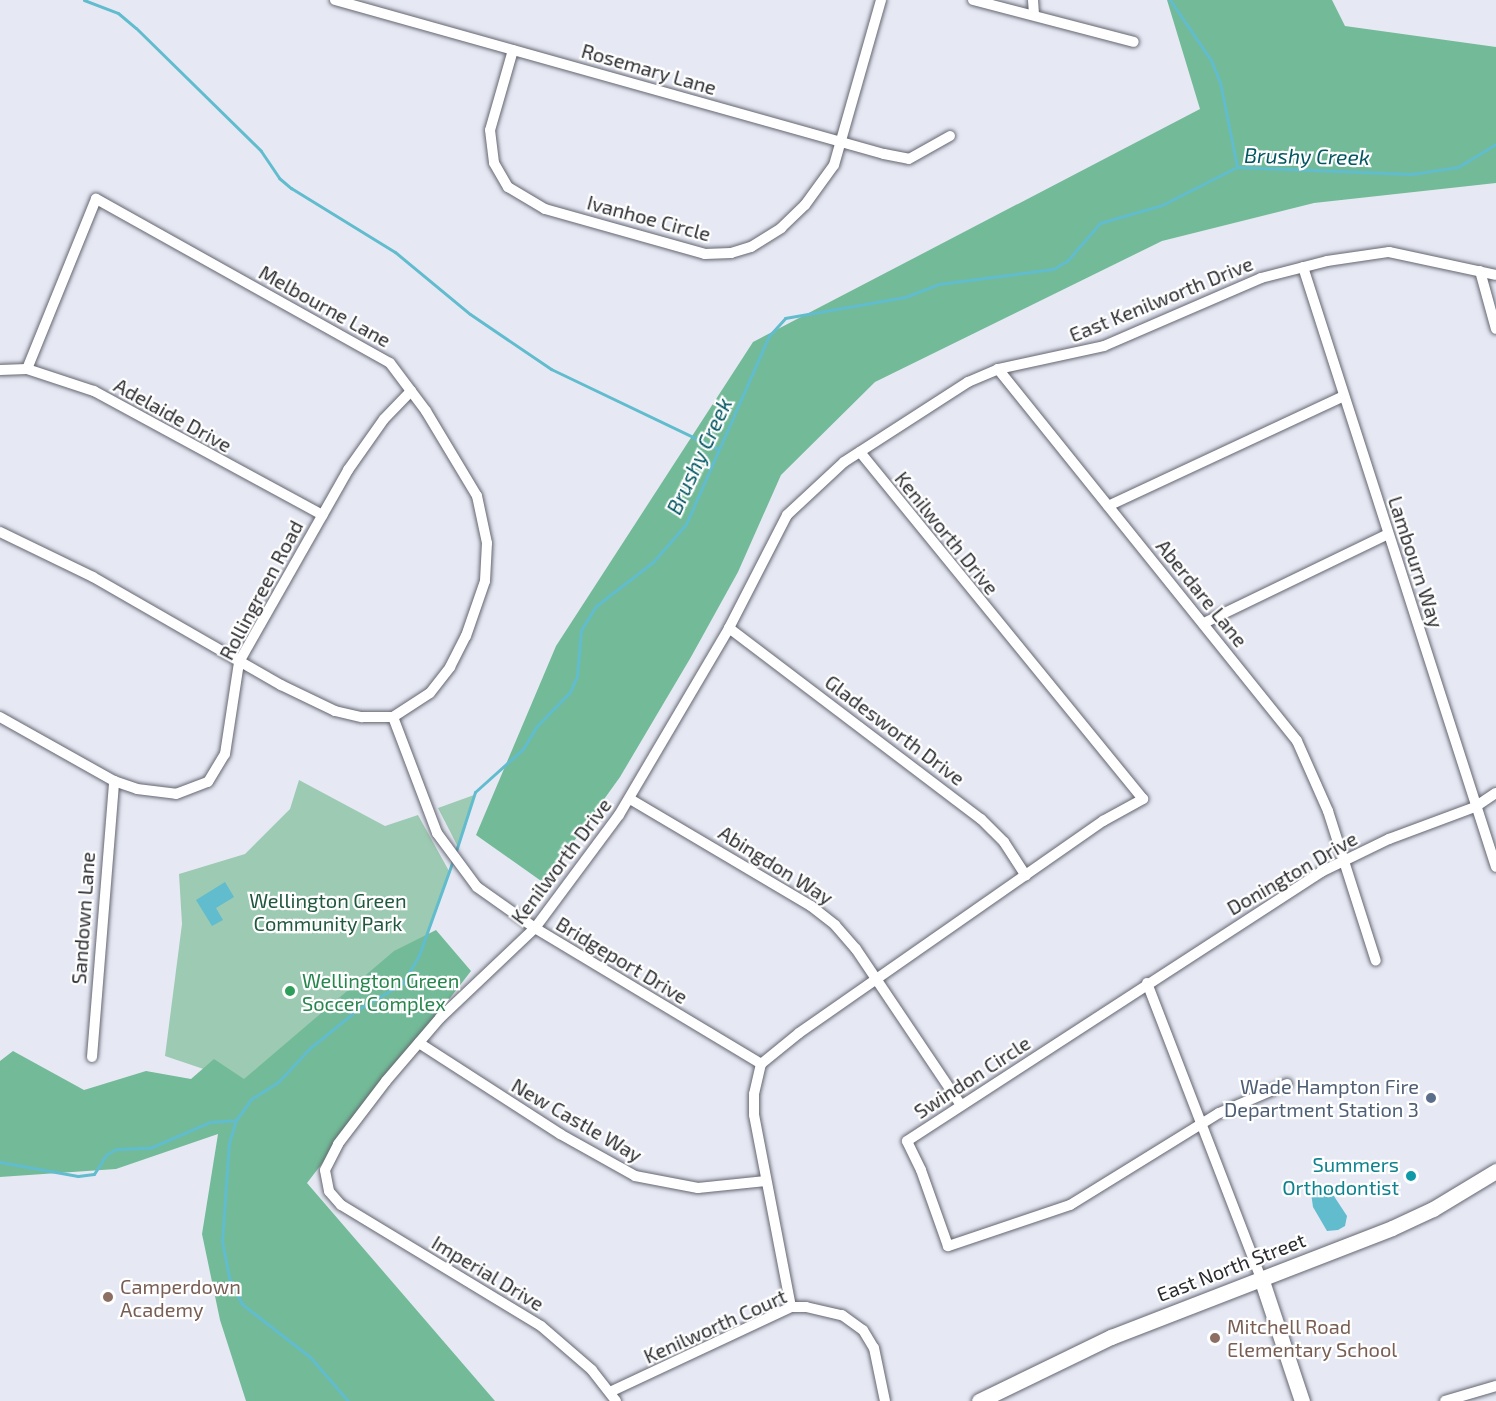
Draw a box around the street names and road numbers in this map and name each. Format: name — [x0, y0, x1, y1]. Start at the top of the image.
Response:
street label: Rosemary Lane — [579, 38, 719, 100]
street label: Ivanhoe Circle — [585, 190, 713, 246]
street label: East Kenilworth Drive — [1066, 251, 1256, 347]
street label: Melbourne Lane — [255, 260, 395, 352]
street label: Adelaide Drive — [110, 373, 236, 457]
street label: Kenilworth Drive — [890, 467, 1004, 599]
street label: Lambourn Way — [1383, 493, 1449, 631]
street label: Rollingreen Road — [214, 516, 308, 664]
street label: Aberdare Lane — [1151, 534, 1253, 652]
street label: Gladesworth Drive — [820, 670, 970, 790]
street label: Kenilworth Drive — [506, 793, 616, 929]
street label: Abingdon Way — [714, 820, 838, 910]
street label: Donington Drive — [1223, 826, 1361, 920]
street label: Sandown Lane — [66, 851, 100, 985]
street label: Bridgeport Drive — [552, 911, 692, 1009]
street label: Swindon Circle — [909, 1031, 1035, 1123]
street label: New Castle Way — [507, 1073, 647, 1167]
street label: East North Street — [1153, 1228, 1309, 1306]
street label: Imperial Drive — [427, 1230, 549, 1316]
street label: Kenilworth Court — [640, 1284, 790, 1368]

